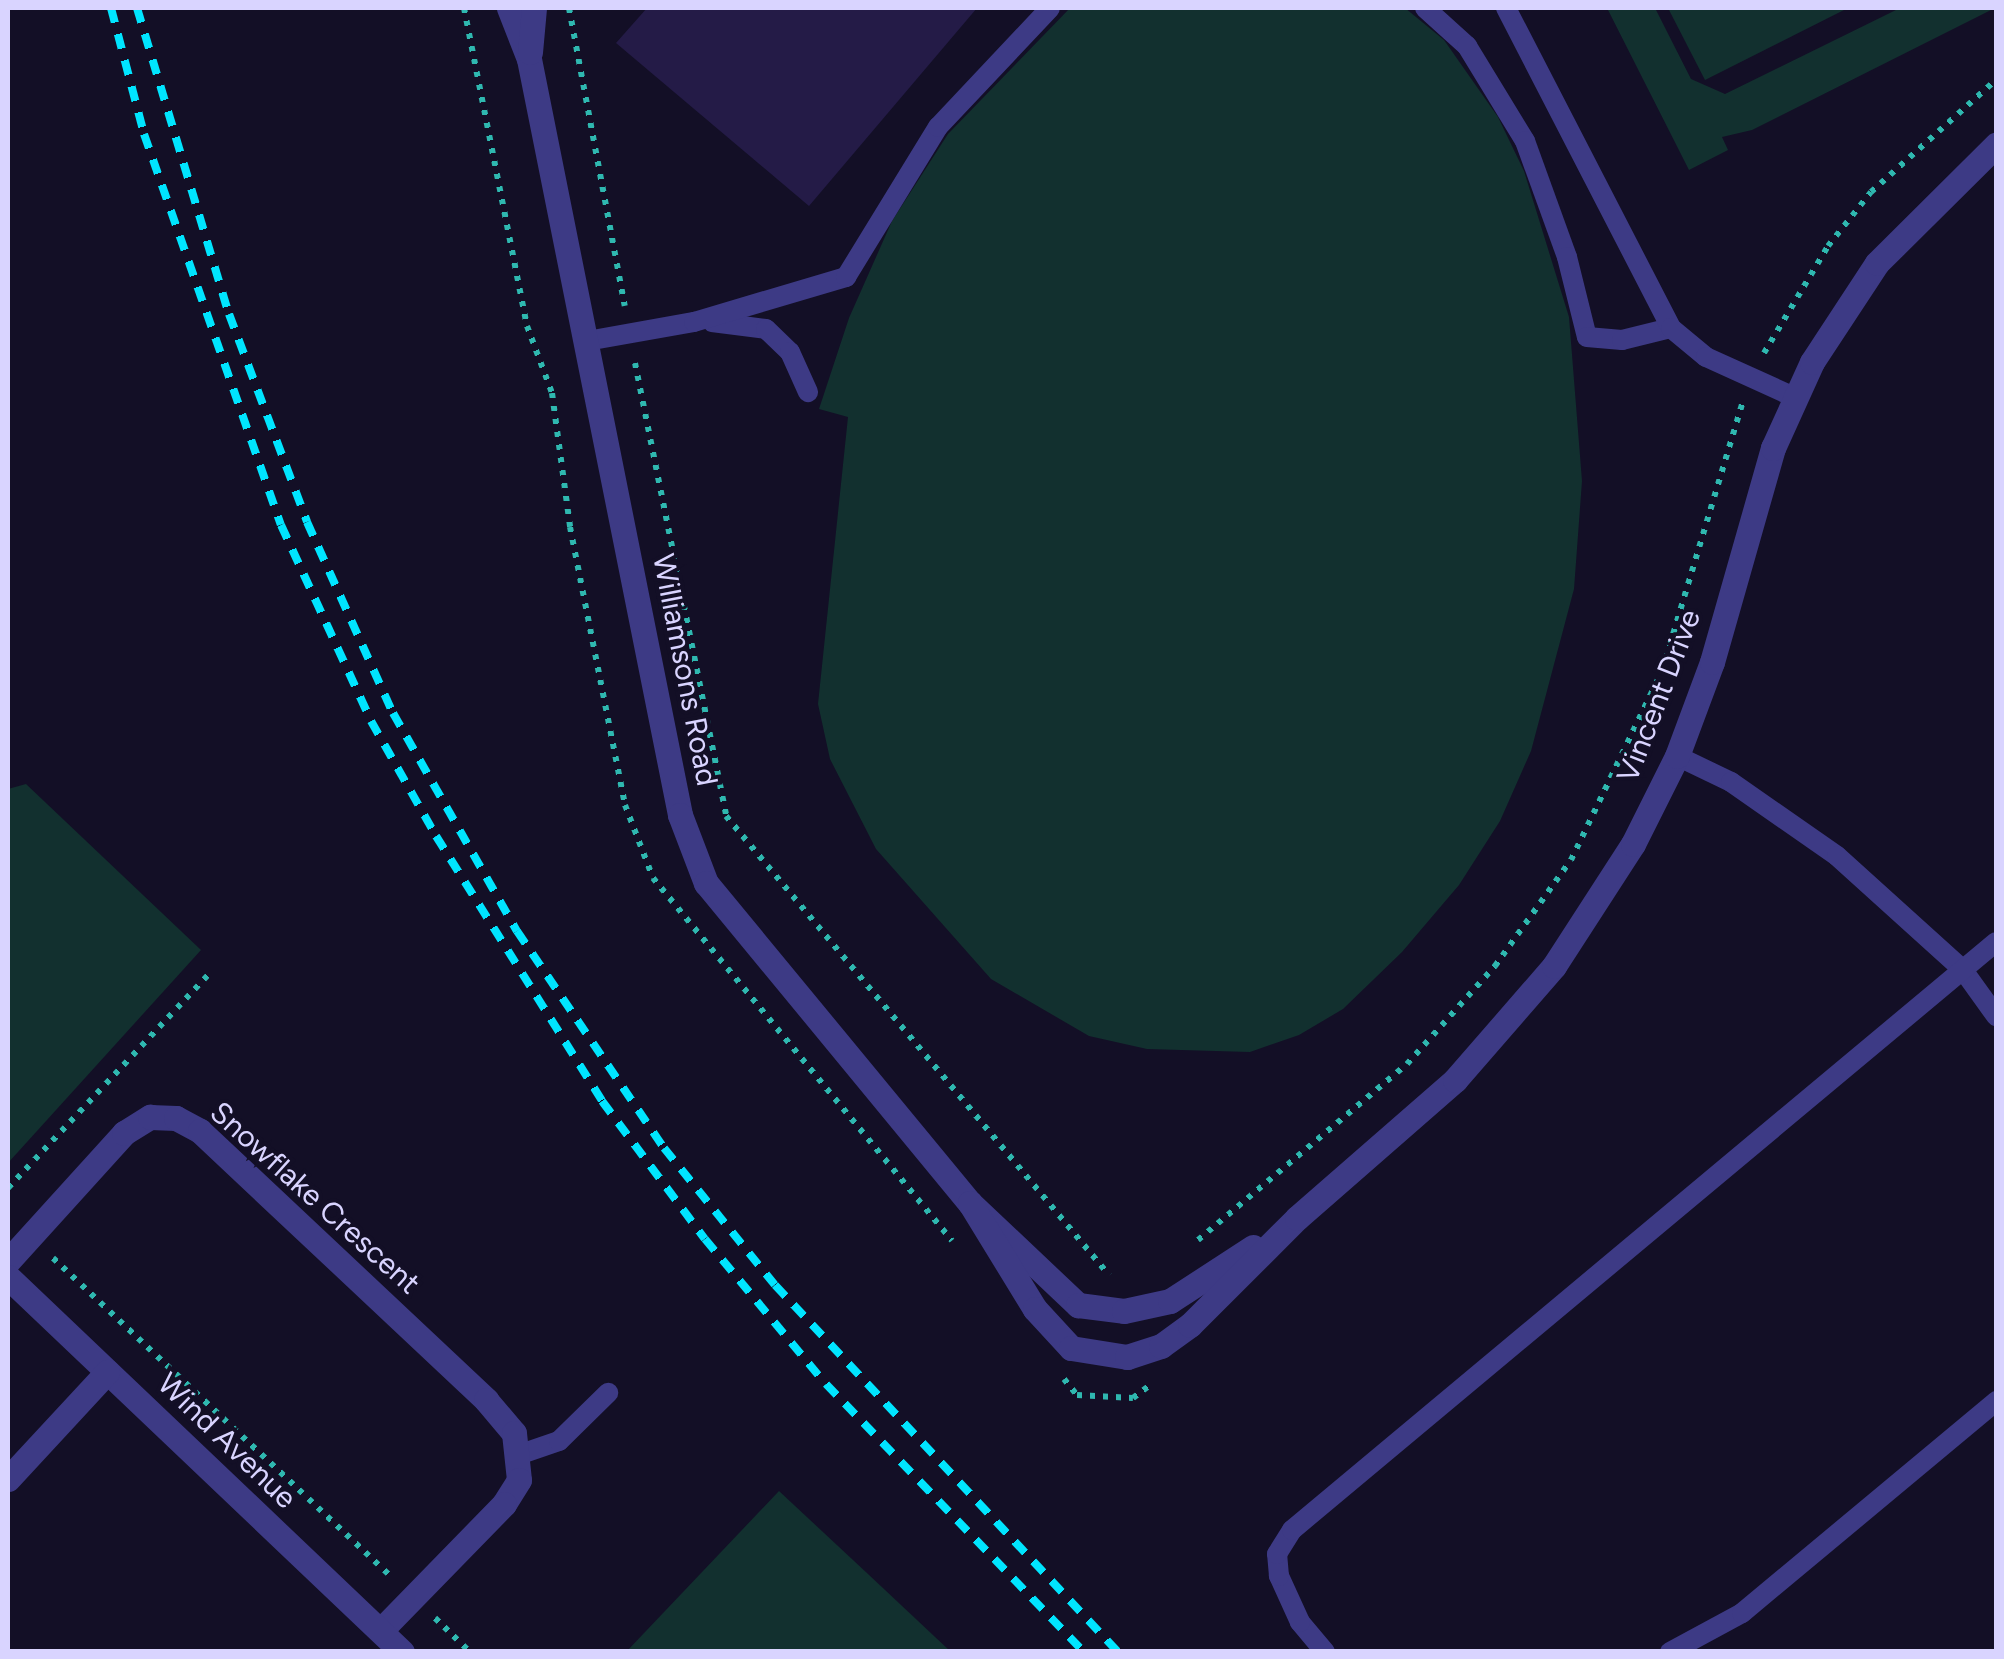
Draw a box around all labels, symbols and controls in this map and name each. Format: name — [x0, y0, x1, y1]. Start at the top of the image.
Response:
street label: Williamsons Road — [645, 551, 725, 789]
street label: Vincent Drive — [1610, 605, 1708, 787]
street label: Snowflake Crescent — [203, 1094, 427, 1302]
street label: Wind Avenue — [150, 1366, 304, 1516]

